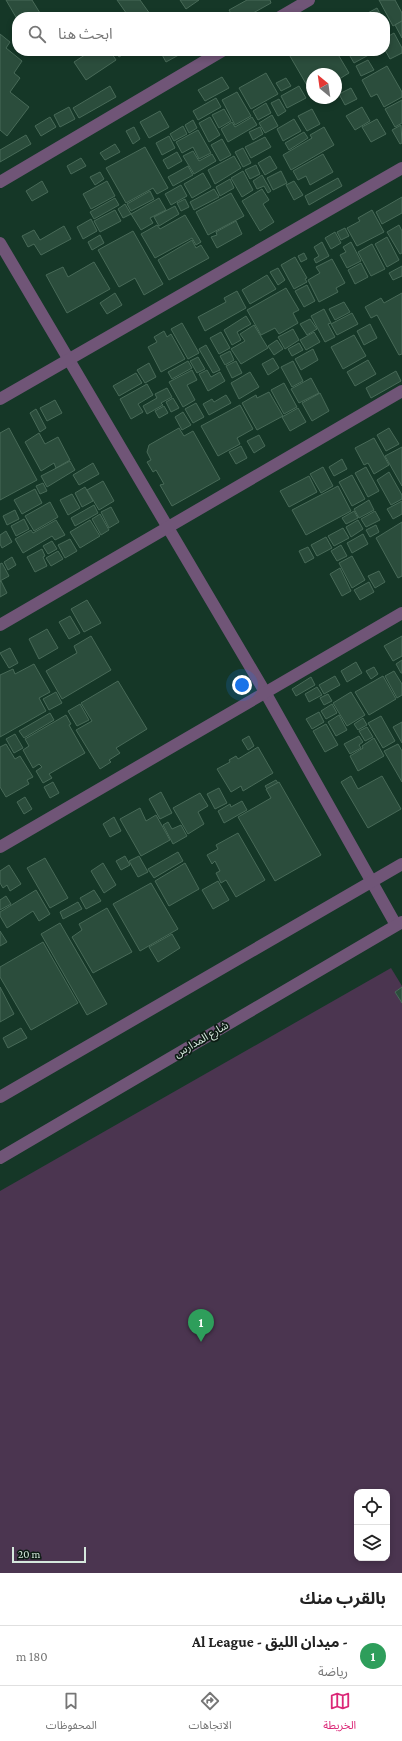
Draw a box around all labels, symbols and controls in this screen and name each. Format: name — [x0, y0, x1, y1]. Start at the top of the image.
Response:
search box — [12, 12, 390, 56]
icon: search — [26, 23, 48, 45]
text: ابحث هنا — [58, 26, 113, 42]
north arrow — [306, 68, 342, 104]
your location — [232, 675, 252, 695]
street label: شارع المدارس — [172, 1018, 232, 1061]
pin: 1 — [188, 1309, 214, 1342]
map controls — [354, 1489, 390, 1561]
button: locate — [354, 1489, 390, 1525]
button: layers — [354, 1525, 390, 1561]
scale bar — [12, 1545, 86, 1564]
text: 20 m — [18, 1548, 40, 1560]
text: بالقرب منك — [300, 1589, 386, 1608]
text: - ميدان الليق - Al League — [192, 1634, 348, 1650]
text: 180 m — [16, 1649, 48, 1664]
text: 1 — [371, 1649, 375, 1664]
text: رياضة — [318, 1664, 348, 1679]
tab: المحفوظات — [46, 1690, 97, 1737]
tab: الاتجاهات — [189, 1690, 232, 1737]
tab: الخريطة — [323, 1690, 356, 1737]

